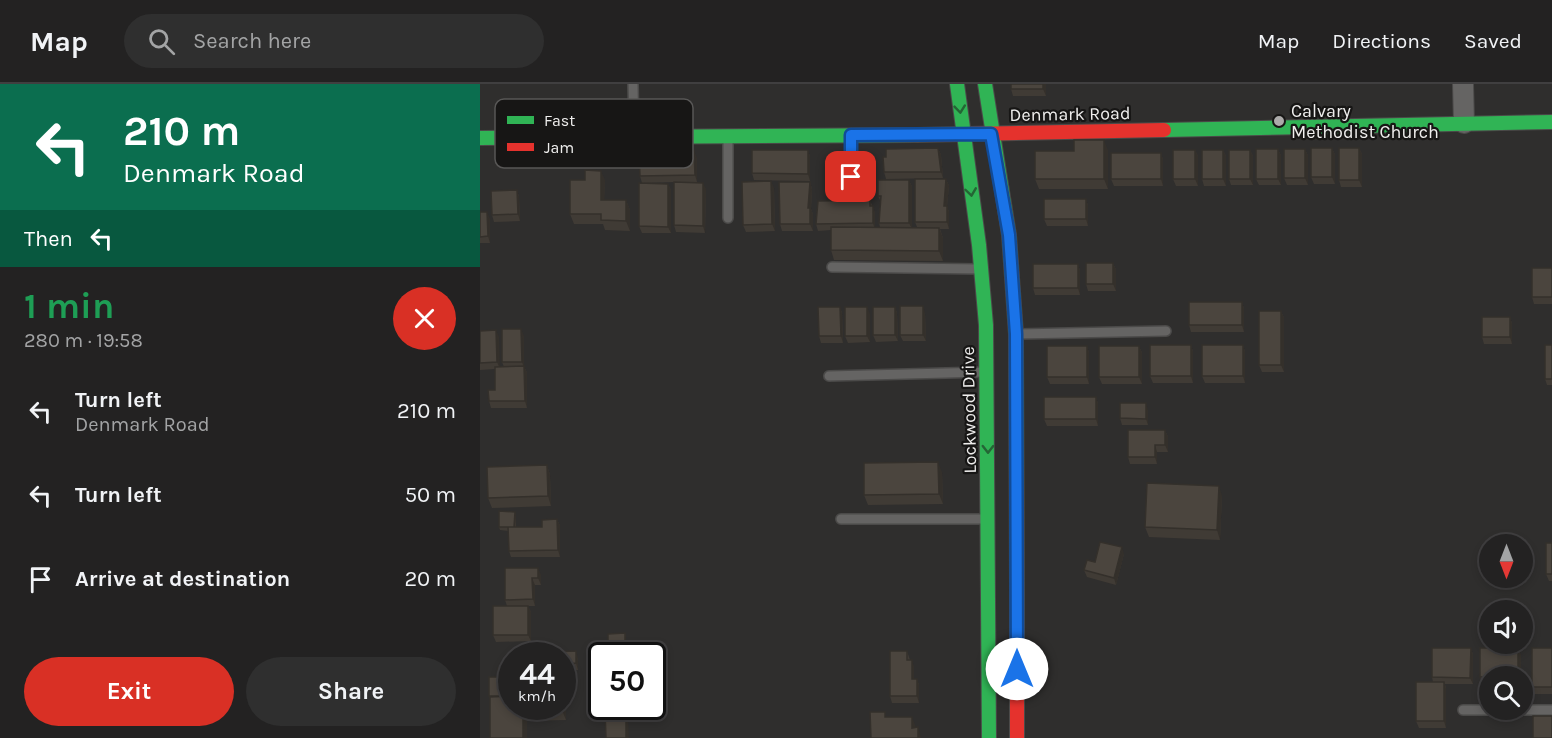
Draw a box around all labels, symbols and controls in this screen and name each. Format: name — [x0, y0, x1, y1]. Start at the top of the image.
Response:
search box — [124, 14, 544, 68]
text: Map — [30, 25, 88, 58]
icon: search — [145, 25, 178, 58]
text: Search here — [193, 28, 311, 54]
text: Map — [1258, 29, 1299, 53]
text: Directions — [1332, 29, 1431, 53]
text: Saved — [1464, 29, 1522, 53]
legend — [495, 99, 693, 168]
place label: Calvary Methodist Church — [1291, 100, 1439, 143]
street label: Denmark Road — [1009, 102, 1131, 126]
one-way arrow — [953, 104, 966, 113]
text: 210 m — [123, 106, 240, 156]
icon: left — [24, 108, 102, 186]
text: Fast — [544, 111, 575, 130]
marker: Calvary Methodist Church — [1272, 114, 1286, 128]
text: Jam — [544, 138, 574, 157]
pin — [825, 151, 876, 202]
text: Denmark Road — [123, 157, 305, 189]
icon: arrive — [834, 160, 867, 193]
one-way arrow — [965, 187, 977, 196]
icon: left — [85, 222, 118, 255]
text: Then — [24, 226, 73, 252]
text: 1 min — [24, 285, 114, 327]
button: close — [393, 287, 456, 350]
text: 280 m · 19:58 — [24, 329, 143, 352]
street label: Lockwood Drive — [957, 346, 981, 474]
text: Turn left — [75, 387, 162, 413]
icon: left — [24, 395, 57, 428]
text: 210 m — [397, 398, 456, 424]
text: Denmark Road — [75, 413, 210, 436]
one-way arrow — [982, 444, 994, 453]
icon: left — [24, 479, 57, 512]
text: Turn left — [75, 482, 162, 508]
text: 50 m — [405, 482, 456, 508]
north arrow — [1479, 534, 1533, 588]
map controls — [1479, 534, 1533, 720]
icon: arrive — [24, 563, 57, 596]
text: Arrive at destination — [75, 566, 290, 592]
text: 20 m — [404, 566, 456, 592]
button: sound — [1479, 600, 1533, 654]
position arrow — [985, 637, 1049, 701]
speed limit sign: 50 — [588, 642, 666, 720]
text: 44 — [519, 656, 555, 692]
button: Exit — [24, 657, 234, 726]
button: Share — [246, 657, 456, 726]
button: search — [1479, 666, 1533, 720]
text: km/h — [518, 687, 556, 705]

